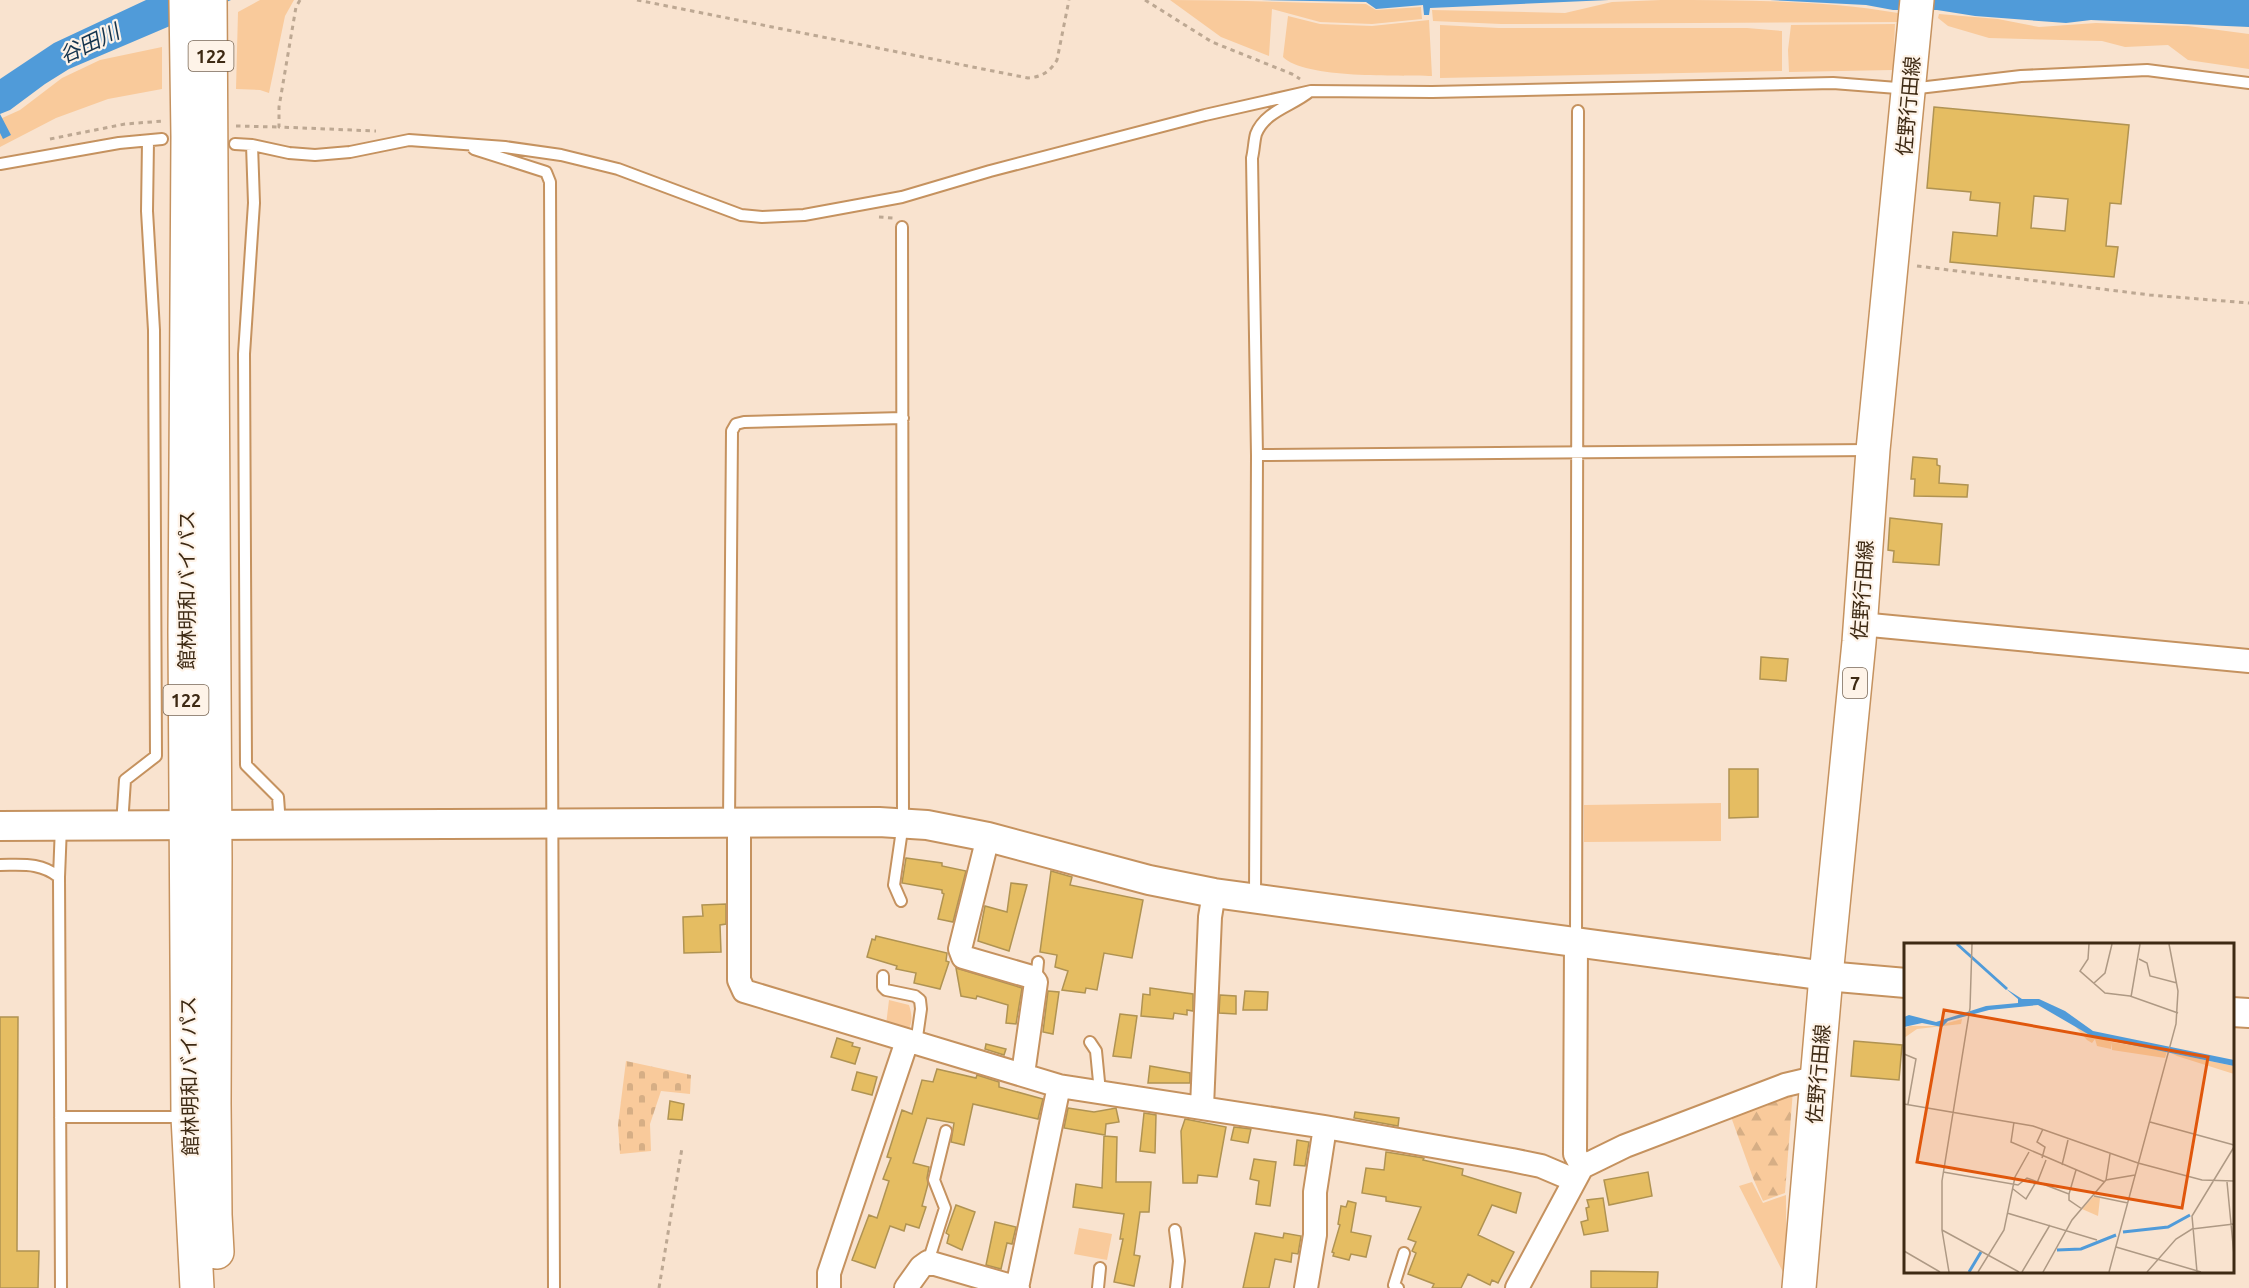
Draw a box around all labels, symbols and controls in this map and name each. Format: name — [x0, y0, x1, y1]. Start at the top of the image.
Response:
water label: 谷田川 — [55, 18, 124, 67]
road number: 122 — [188, 41, 234, 71]
street label: 佐野行田線 — [1892, 55, 1924, 157]
street label: 館林明和バイパス — [175, 510, 198, 670]
street label: 佐野行田線 — [1847, 539, 1877, 641]
road number: 7 — [1843, 668, 1867, 698]
road number: 122 — [164, 685, 208, 715]
inset map — [1904, 943, 2234, 1273]
street label: 館林明和バイパス — [176, 996, 202, 1156]
street label: 佐野行田線 — [1802, 1023, 1834, 1125]

